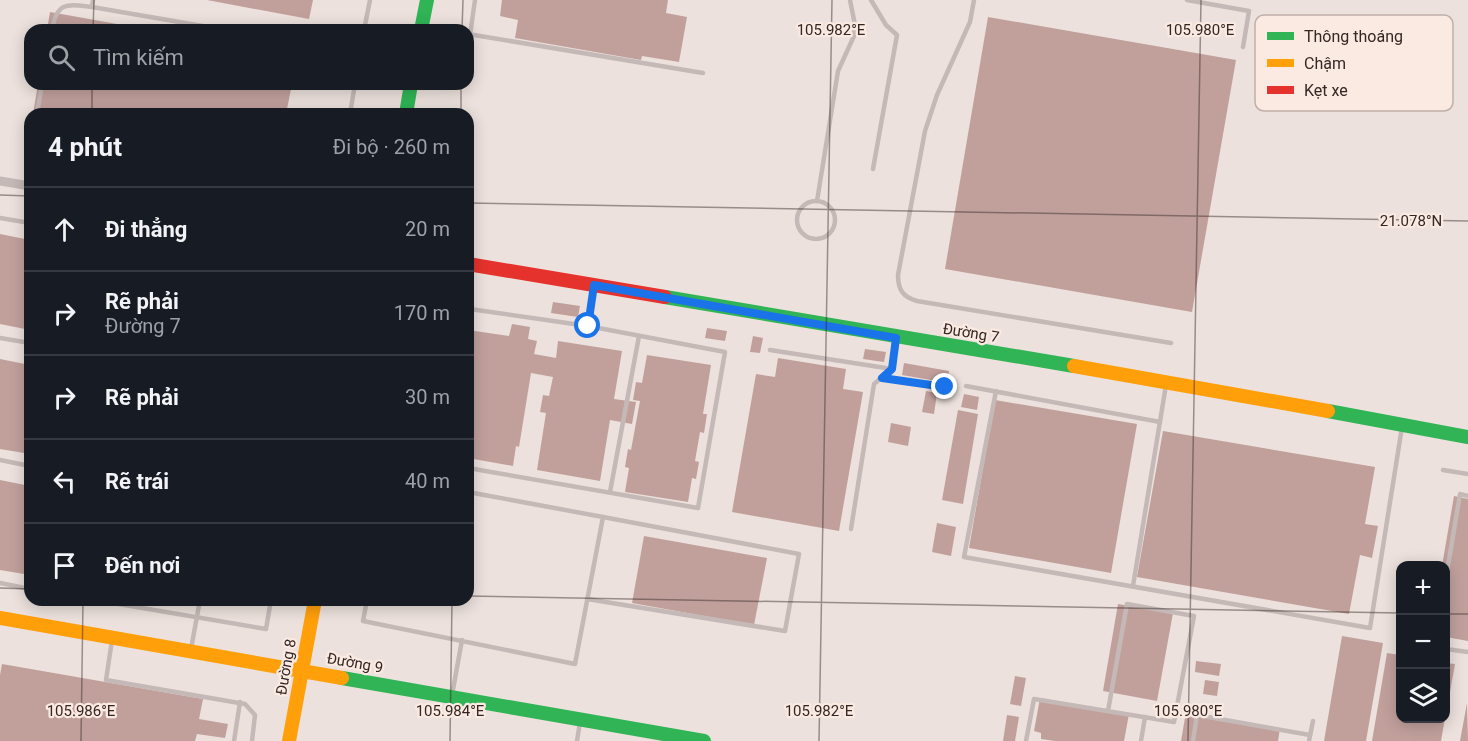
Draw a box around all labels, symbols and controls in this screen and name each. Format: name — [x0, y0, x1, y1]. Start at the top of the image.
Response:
legend — [1255, 15, 1453, 111]
text: 105.982°E — [797, 21, 866, 39]
text: 105.980°E — [1166, 21, 1235, 39]
search box — [24, 24, 474, 90]
text: Thông thoáng — [1304, 27, 1403, 46]
icon: search — [45, 41, 78, 74]
text: Tìm kiếm — [93, 45, 184, 70]
text: Chậm — [1304, 54, 1346, 73]
text: Kẹt xe — [1304, 81, 1348, 100]
text: 4 phút — [48, 132, 122, 162]
text: Đi bộ · 260 m — [333, 135, 450, 159]
text: 21.078°N — [1380, 212, 1442, 230]
icon: ahead — [48, 213, 81, 246]
text: Đi thẳng — [105, 217, 187, 242]
text: 20 m — [405, 217, 450, 241]
text: Rẽ phải — [105, 289, 179, 314]
icon: right — [48, 297, 81, 330]
text: 170 m — [394, 301, 450, 325]
route start — [574, 312, 600, 338]
text: Đường 7 — [105, 314, 181, 338]
street label: Đường 7 — [942, 320, 1000, 346]
route end — [931, 373, 957, 399]
icon: right — [48, 381, 81, 414]
text: Rẽ phải — [105, 385, 179, 410]
text: 30 m — [405, 385, 450, 409]
icon: left — [48, 465, 81, 498]
text: Rẽ trái — [105, 469, 169, 494]
text: 40 m — [405, 469, 450, 493]
icon: arrive — [48, 549, 81, 582]
text: Đến nơi — [105, 553, 180, 578]
map controls — [1396, 561, 1450, 723]
button: + — [1396, 561, 1450, 615]
button: − — [1396, 615, 1450, 669]
street label: Đường 8 — [272, 637, 300, 697]
street label: Đường 9 — [325, 649, 385, 677]
button: layers — [1396, 669, 1450, 723]
text: 105.986°E — [47, 702, 116, 720]
text: 105.984°E — [416, 702, 485, 720]
text: 105.982°E — [785, 702, 854, 720]
text: 105.980°E — [1154, 702, 1223, 720]

